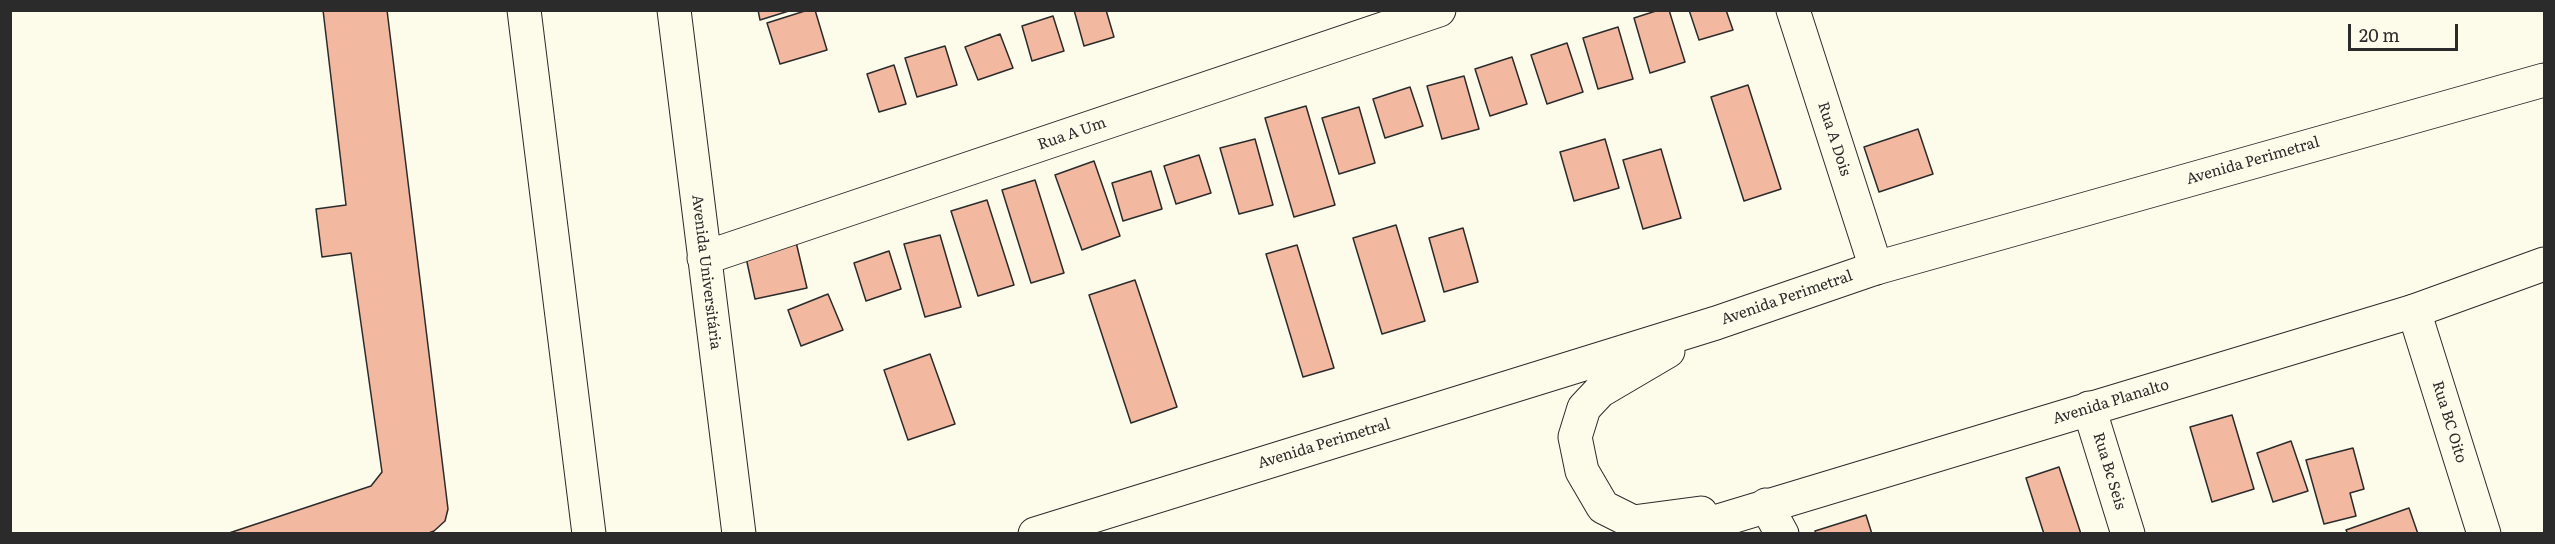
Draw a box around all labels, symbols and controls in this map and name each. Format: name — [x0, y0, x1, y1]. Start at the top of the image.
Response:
scale bar — [2351, 12, 2460, 50]
text: 20 m — [2359, 21, 2400, 48]
street label: Rua A Dois — [1814, 100, 1854, 178]
street label: Rua A Um — [1035, 114, 1109, 154]
street label: Avenida Perimetral — [2184, 133, 2322, 189]
street label: Avenida Universitária — [688, 194, 724, 350]
street label: Avenida Perimetral — [1719, 267, 1855, 329]
street label: Avenida Planalto — [2051, 376, 2171, 428]
street label: Rua BC Oito — [2428, 379, 2470, 465]
street label: Avenida Perimetral — [1256, 415, 1392, 473]
street label: Rua Bc Seis — [2089, 430, 2129, 512]

